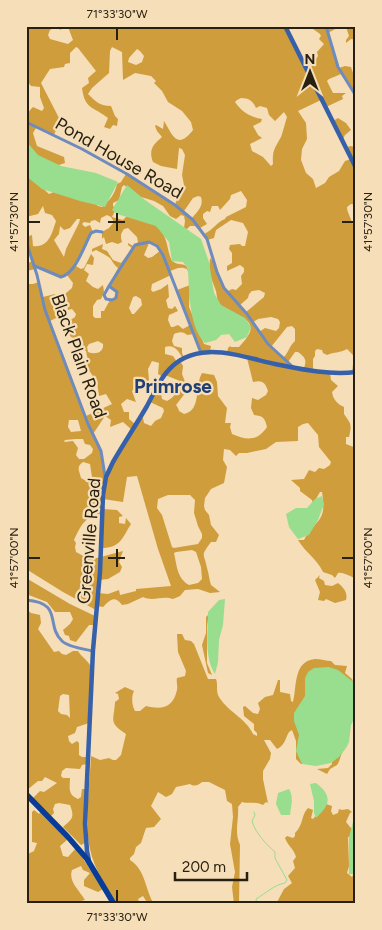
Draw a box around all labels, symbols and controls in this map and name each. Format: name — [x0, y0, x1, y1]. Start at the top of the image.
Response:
text: 71°33'30"W — [87, 7, 148, 21]
north arrow — [284, 48, 334, 98]
text: N — [305, 51, 315, 68]
street label: Pond House Road — [51, 113, 187, 203]
text: 41°57'30"N — [7, 192, 21, 252]
text: 41°57'30"N — [361, 192, 375, 252]
street label: Black Plain Road — [46, 291, 112, 421]
district label: Primrose — [134, 375, 212, 398]
street label: Greenville Road — [73, 477, 105, 605]
text: 41°57'00"N — [7, 527, 21, 589]
text: 41°57'00"N — [361, 527, 375, 589]
scale bar — [175, 850, 247, 882]
text: 200 m — [182, 858, 226, 876]
text: 71°33'30"W — [87, 910, 148, 924]

